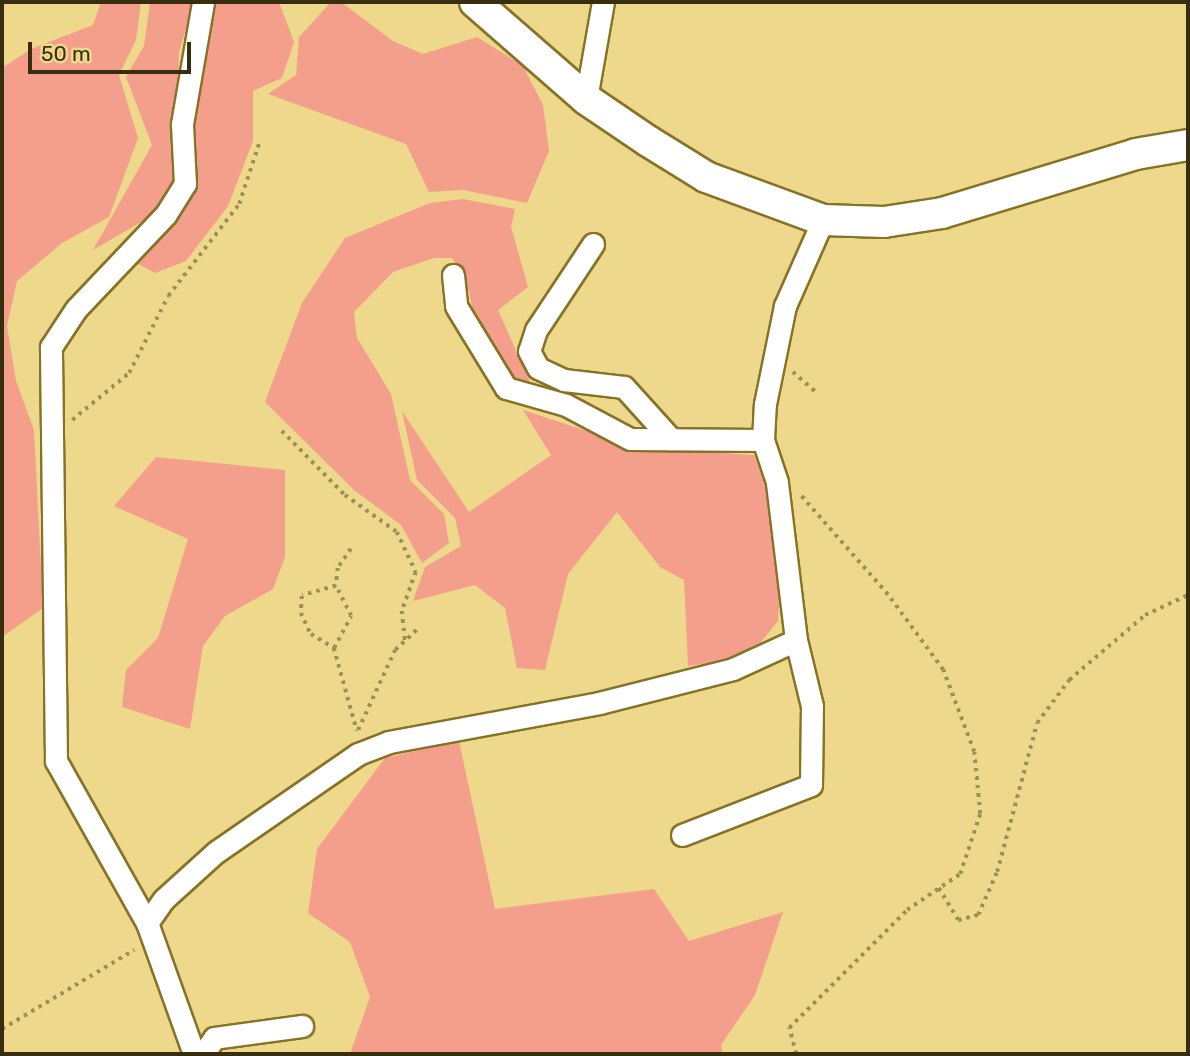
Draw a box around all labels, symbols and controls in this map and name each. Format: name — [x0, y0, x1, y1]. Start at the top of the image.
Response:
scale bar — [32, 28, 194, 72]
text: 50 m — [41, 41, 91, 66]

